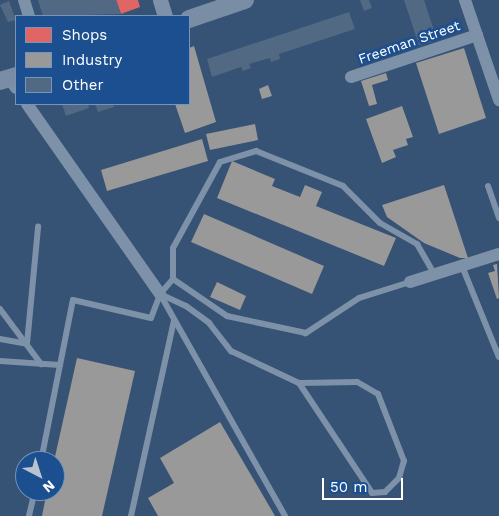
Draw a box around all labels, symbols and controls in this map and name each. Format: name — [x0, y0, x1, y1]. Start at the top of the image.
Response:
legend — [15, 15, 190, 105]
street label: Freeman Street — [356, 17, 462, 67]
text: Shops — [62, 26, 107, 44]
text: Industry — [62, 51, 122, 69]
text: Other — [62, 76, 104, 94]
north arrow — [15, 451, 65, 501]
scale bar — [324, 468, 405, 500]
text: N — [40, 477, 58, 496]
text: 50 m — [330, 478, 367, 496]

